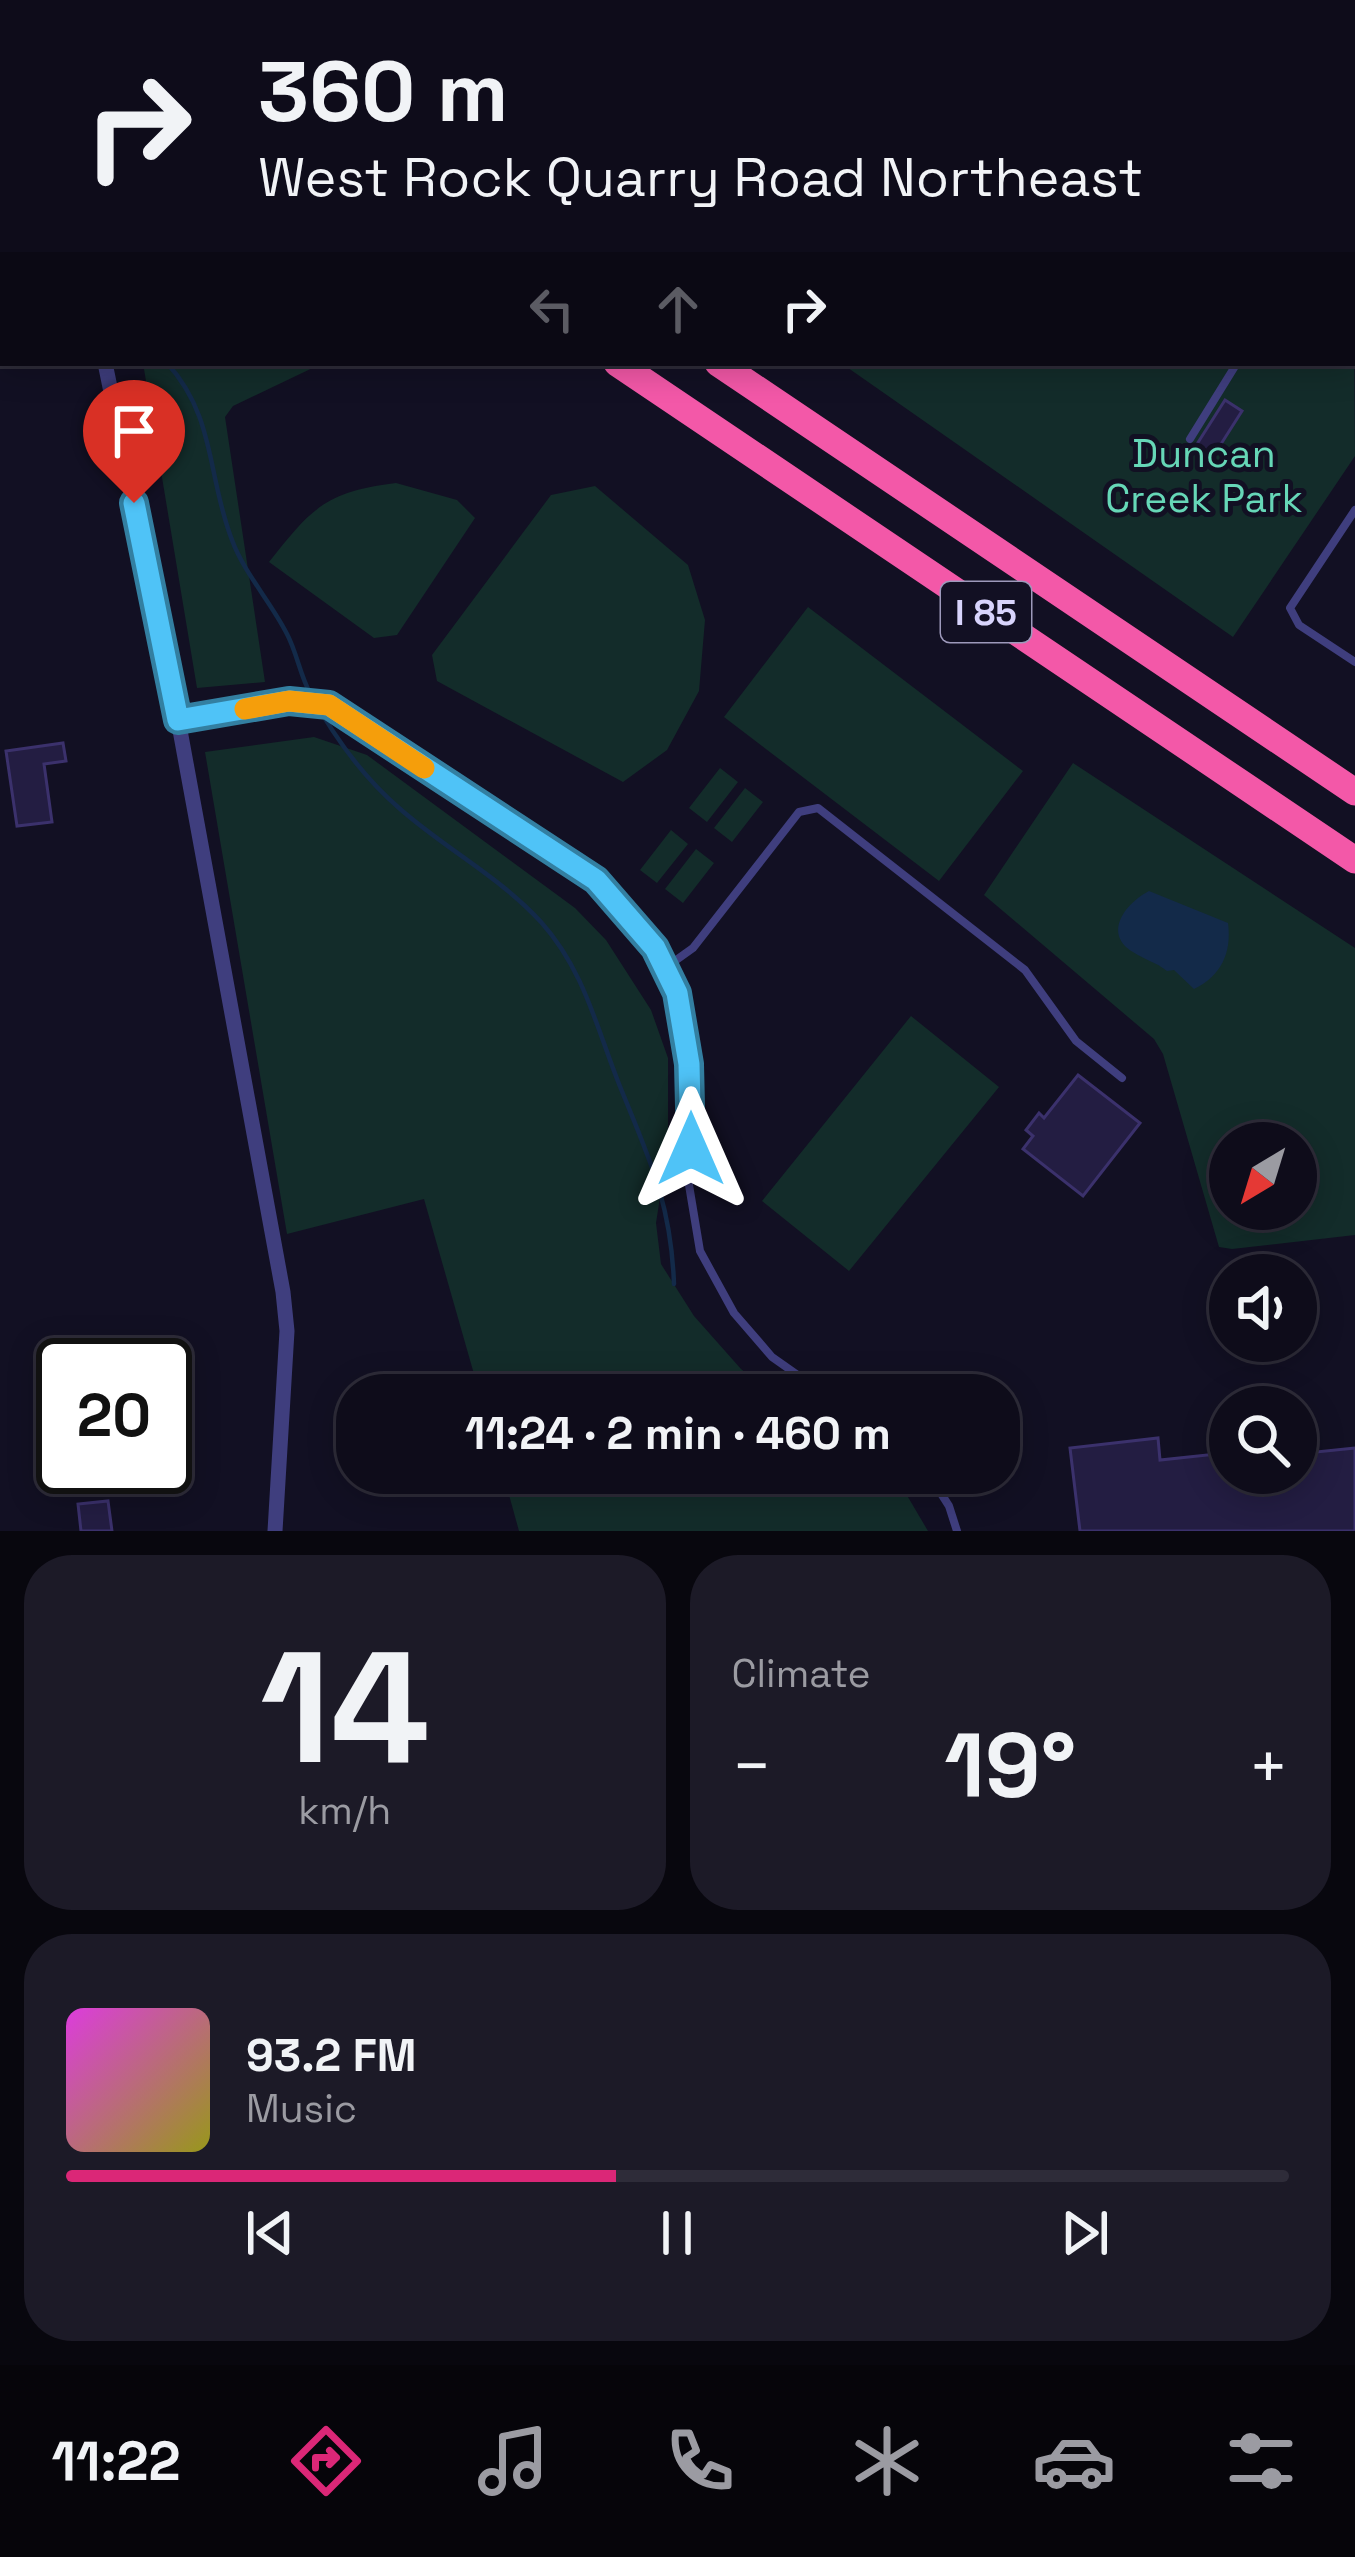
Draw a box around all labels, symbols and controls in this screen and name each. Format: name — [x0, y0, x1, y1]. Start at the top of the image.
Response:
text: 360 m — [258, 38, 509, 146]
icon: right — [60, 48, 216, 204]
text: West Rock Quarry Road Northeast — [258, 143, 1143, 212]
icon: left — [519, 276, 585, 342]
icon: ahead — [645, 276, 711, 342]
icon: right — [771, 276, 837, 342]
pin — [83, 380, 185, 503]
icon: arrive — [101, 398, 167, 464]
park label: Duncan Creek Park — [1105, 429, 1303, 523]
road number: I 85 — [941, 582, 1031, 642]
position arrow — [628, 1086, 754, 1212]
north arrow — [1209, 1122, 1317, 1230]
map controls — [1209, 1122, 1317, 1494]
button: sound — [1209, 1254, 1317, 1362]
speed limit sign: 20 — [36, 1338, 192, 1494]
button: search — [1209, 1386, 1317, 1494]
text: 11:24 · 2 min · 460 m — [465, 1405, 891, 1462]
text: 14 — [260, 1608, 430, 1808]
text: Climate — [732, 1649, 871, 1698]
text: 19° — [944, 1708, 1076, 1823]
text: − — [732, 1724, 772, 1808]
text: + — [1248, 1724, 1289, 1808]
text: km/h — [298, 1786, 391, 1835]
text: 93.2 FM — [246, 2027, 416, 2084]
text: Music — [246, 2084, 357, 2133]
icon: previous — [237, 2200, 303, 2266]
icon: pause — [644, 2200, 710, 2266]
icon: next — [1052, 2200, 1118, 2266]
icon: directions — [284, 2419, 368, 2503]
icon: music — [471, 2419, 555, 2503]
icon: phone — [658, 2419, 742, 2503]
icon: climate — [845, 2419, 929, 2503]
icon: car — [1032, 2419, 1116, 2503]
icon: filters — [1219, 2419, 1303, 2503]
text: 11:22 — [52, 2427, 181, 2496]

